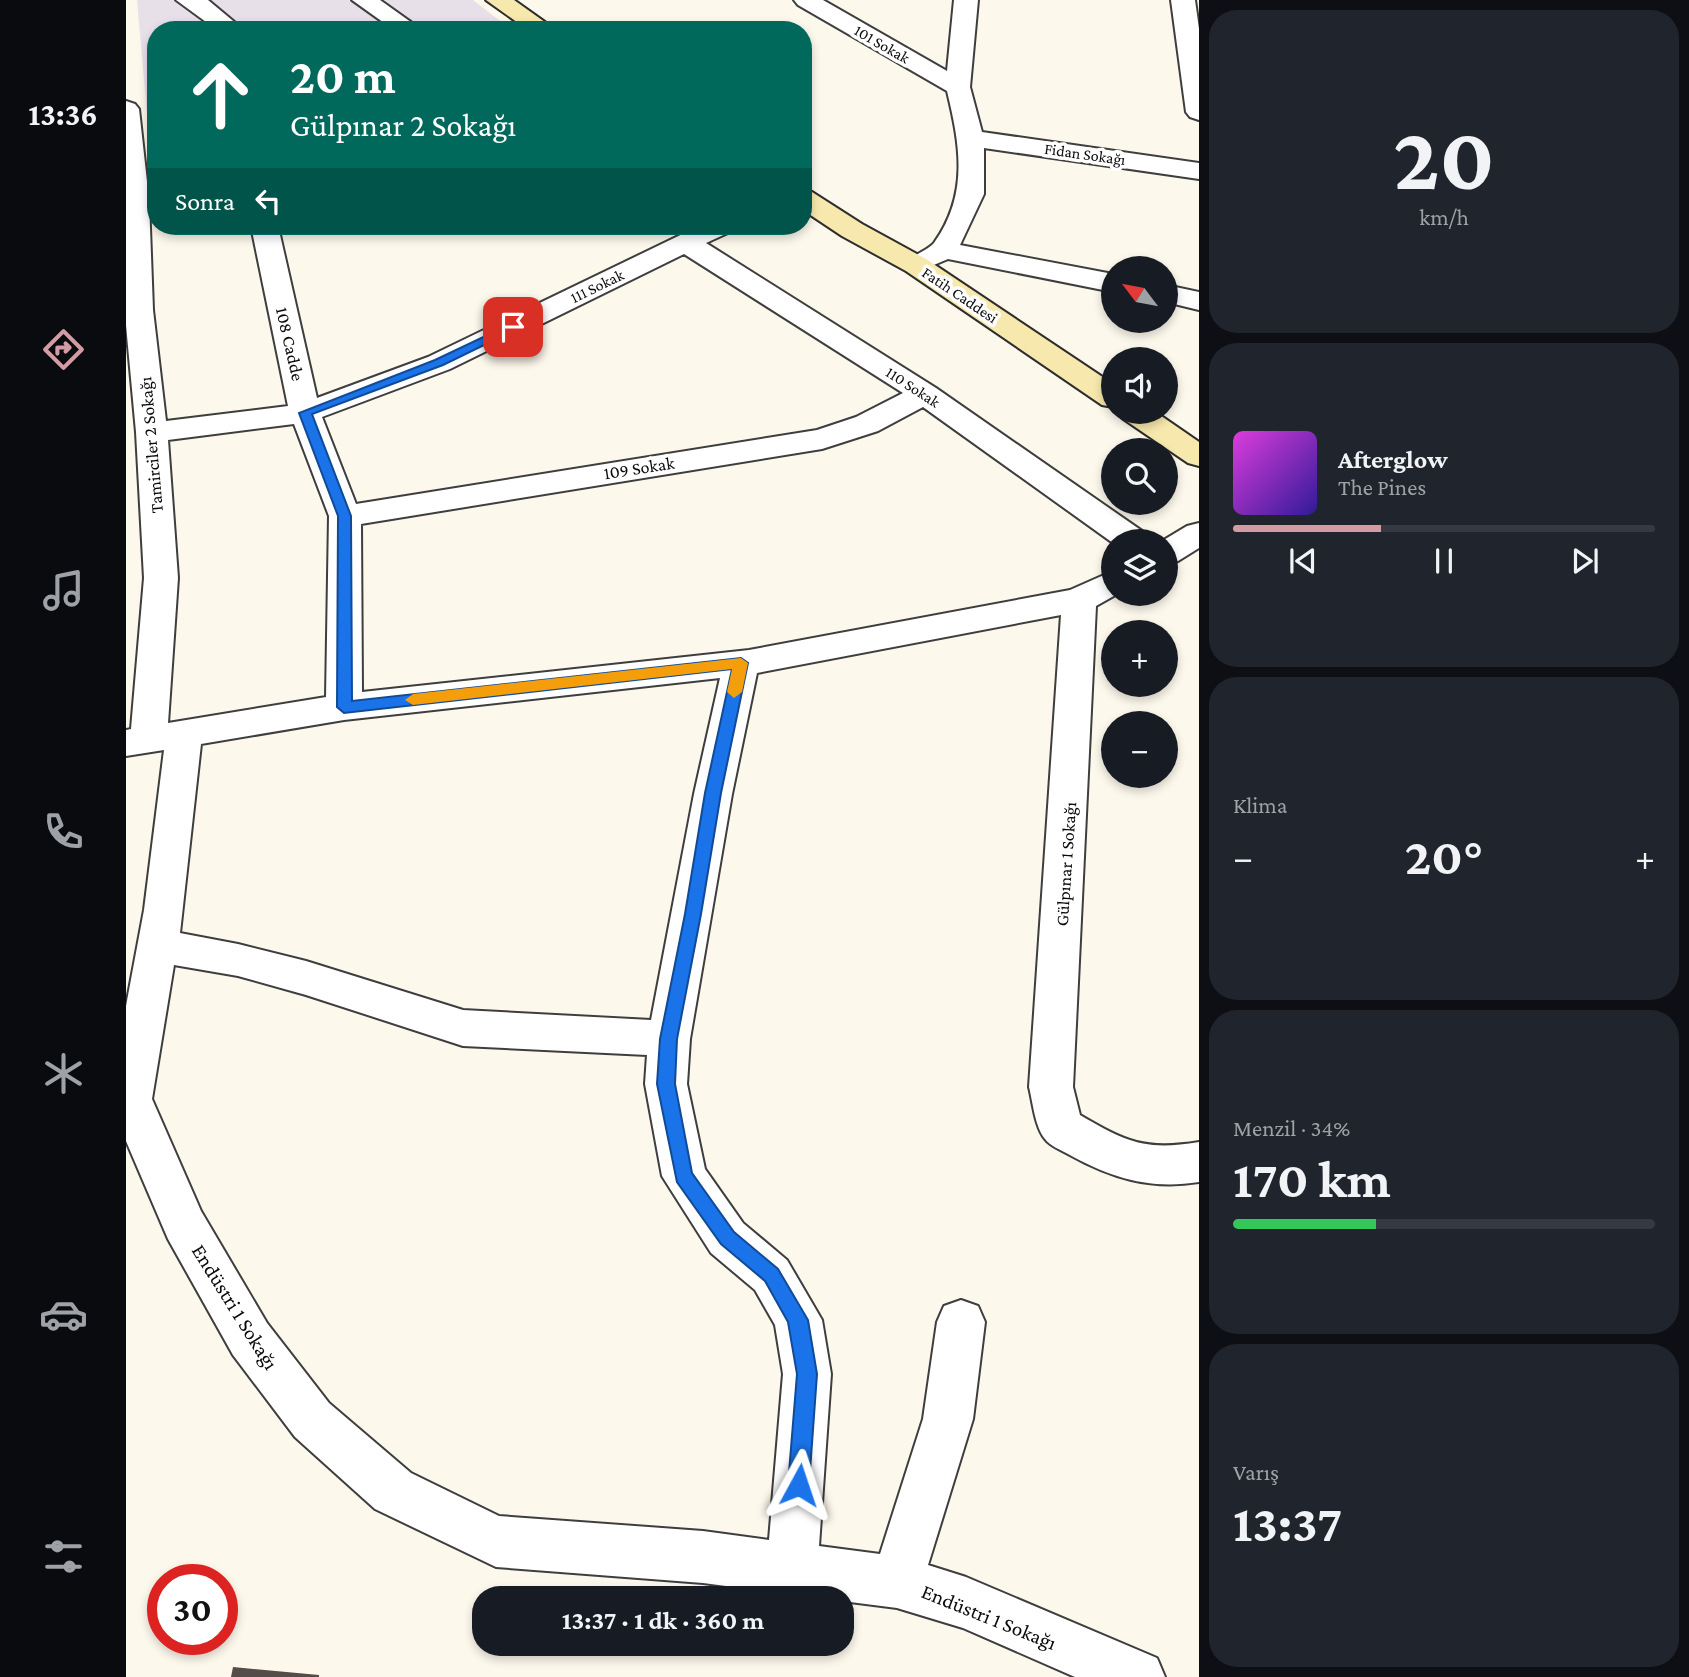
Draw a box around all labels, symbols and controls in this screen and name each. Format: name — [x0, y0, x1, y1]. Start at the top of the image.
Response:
street label: 101 Sokak — [851, 21, 913, 67]
icon: ahead — [175, 49, 266, 140]
text: 20 m — [290, 49, 396, 104]
text: 13:36 — [28, 96, 98, 132]
text: Gülpınar 2 Sokağı — [290, 107, 516, 143]
text: 20 — [1393, 107, 1495, 209]
street label: Fidan Sokağı — [1043, 140, 1127, 169]
icon: left — [249, 182, 287, 220]
text: Sonra — [175, 187, 235, 216]
text: km/h — [1419, 204, 1469, 230]
north arrow — [1101, 256, 1178, 332]
map controls — [1101, 256, 1178, 788]
street label: Fatih Caddesi — [919, 264, 1001, 326]
street label: 111 Sokak — [568, 266, 627, 306]
pin — [483, 297, 543, 357]
street label: 108 Cadde — [272, 305, 308, 383]
icon: arrive — [494, 308, 532, 346]
icon: directions — [39, 325, 88, 374]
button: sound — [1101, 347, 1178, 424]
street label: 110 Sokak — [883, 363, 943, 411]
street label: Tamirciler 2 Sokağı — [135, 376, 167, 514]
button: search — [1101, 438, 1178, 515]
text: Afterglow — [1338, 445, 1448, 474]
street label: 109 Sokak — [602, 452, 676, 483]
text: The Pines — [1338, 474, 1426, 500]
button: layers — [1101, 529, 1178, 606]
icon: previous — [1284, 542, 1322, 580]
icon: pause — [1425, 542, 1463, 580]
icon: next — [1566, 542, 1604, 580]
icon: music — [39, 566, 88, 615]
button: + — [1101, 620, 1178, 697]
button: − — [1101, 711, 1178, 788]
text: Klima — [1233, 792, 1287, 818]
street label: Gülpınar 1 Sokağı — [1052, 801, 1080, 927]
icon: phone — [39, 807, 88, 856]
text: 20° — [1405, 827, 1483, 885]
text: − — [1233, 836, 1253, 878]
text: + — [1635, 836, 1655, 878]
icon: climate — [39, 1049, 88, 1098]
text: Menzil · 34% — [1233, 1115, 1350, 1141]
text: 170 km — [1233, 1150, 1391, 1208]
street label: Endüstri 1 Sokağı — [187, 1240, 283, 1375]
icon: car — [39, 1290, 88, 1339]
position arrow — [762, 1448, 836, 1522]
text: Varış — [1233, 1459, 1279, 1485]
text: 13:37 — [1233, 1494, 1342, 1552]
icon: filters — [39, 1532, 88, 1581]
speed limit sign: 30 — [147, 1564, 238, 1655]
street label: Endüstri 1 Sokağı — [918, 1579, 1060, 1655]
text: 13:37 · 1 dk · 360 m — [562, 1606, 764, 1635]

